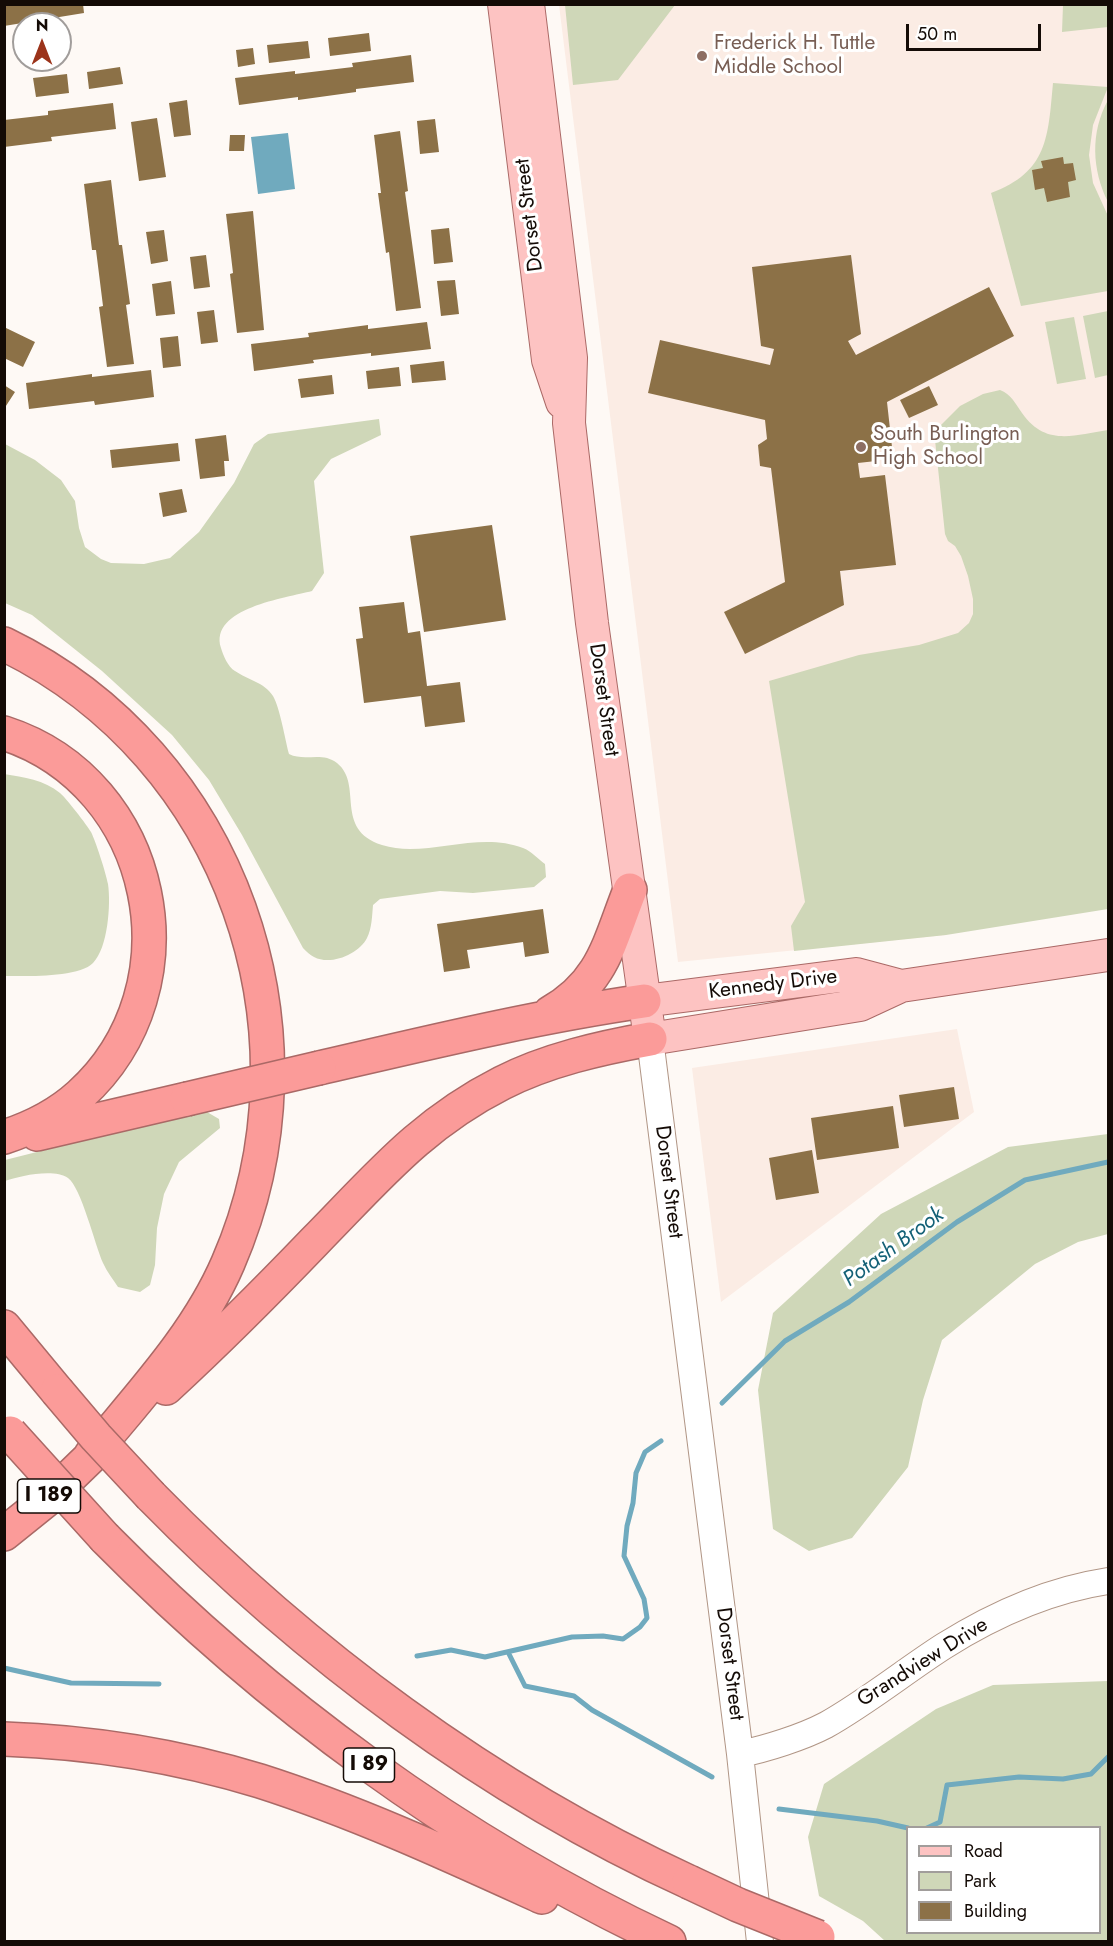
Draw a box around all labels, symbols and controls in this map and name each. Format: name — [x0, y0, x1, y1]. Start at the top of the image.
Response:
north arrow — [12, 12, 72, 72]
scale bar — [909, 12, 1044, 50]
text: N — [36, 14, 48, 37]
text: 50 m — [917, 21, 957, 47]
place label: Frederick H. Tuttle Middle School — [714, 31, 875, 81]
marker: Frederick H. Tuttle Middle School — [695, 49, 709, 63]
street label: Dorset Street — [511, 157, 549, 273]
place label: South Burlington High School — [873, 422, 1020, 472]
marker: South Burlington High School — [854, 440, 868, 454]
street label: Dorset Street — [583, 642, 623, 758]
street label: Kennedy Drive — [707, 965, 839, 1005]
street label: Dorset Street — [649, 1124, 687, 1240]
water label: Potash Brook — [838, 1203, 950, 1293]
road number: I 189 — [17, 1479, 80, 1513]
street label: Dorset Street — [710, 1606, 748, 1722]
street label: Grandview Drive — [853, 1613, 993, 1713]
road number: I 89 — [344, 1748, 394, 1782]
legend — [906, 1826, 1101, 1934]
text: Road — [964, 1838, 1003, 1864]
text: Park — [964, 1868, 996, 1894]
text: Building — [964, 1898, 1027, 1924]

